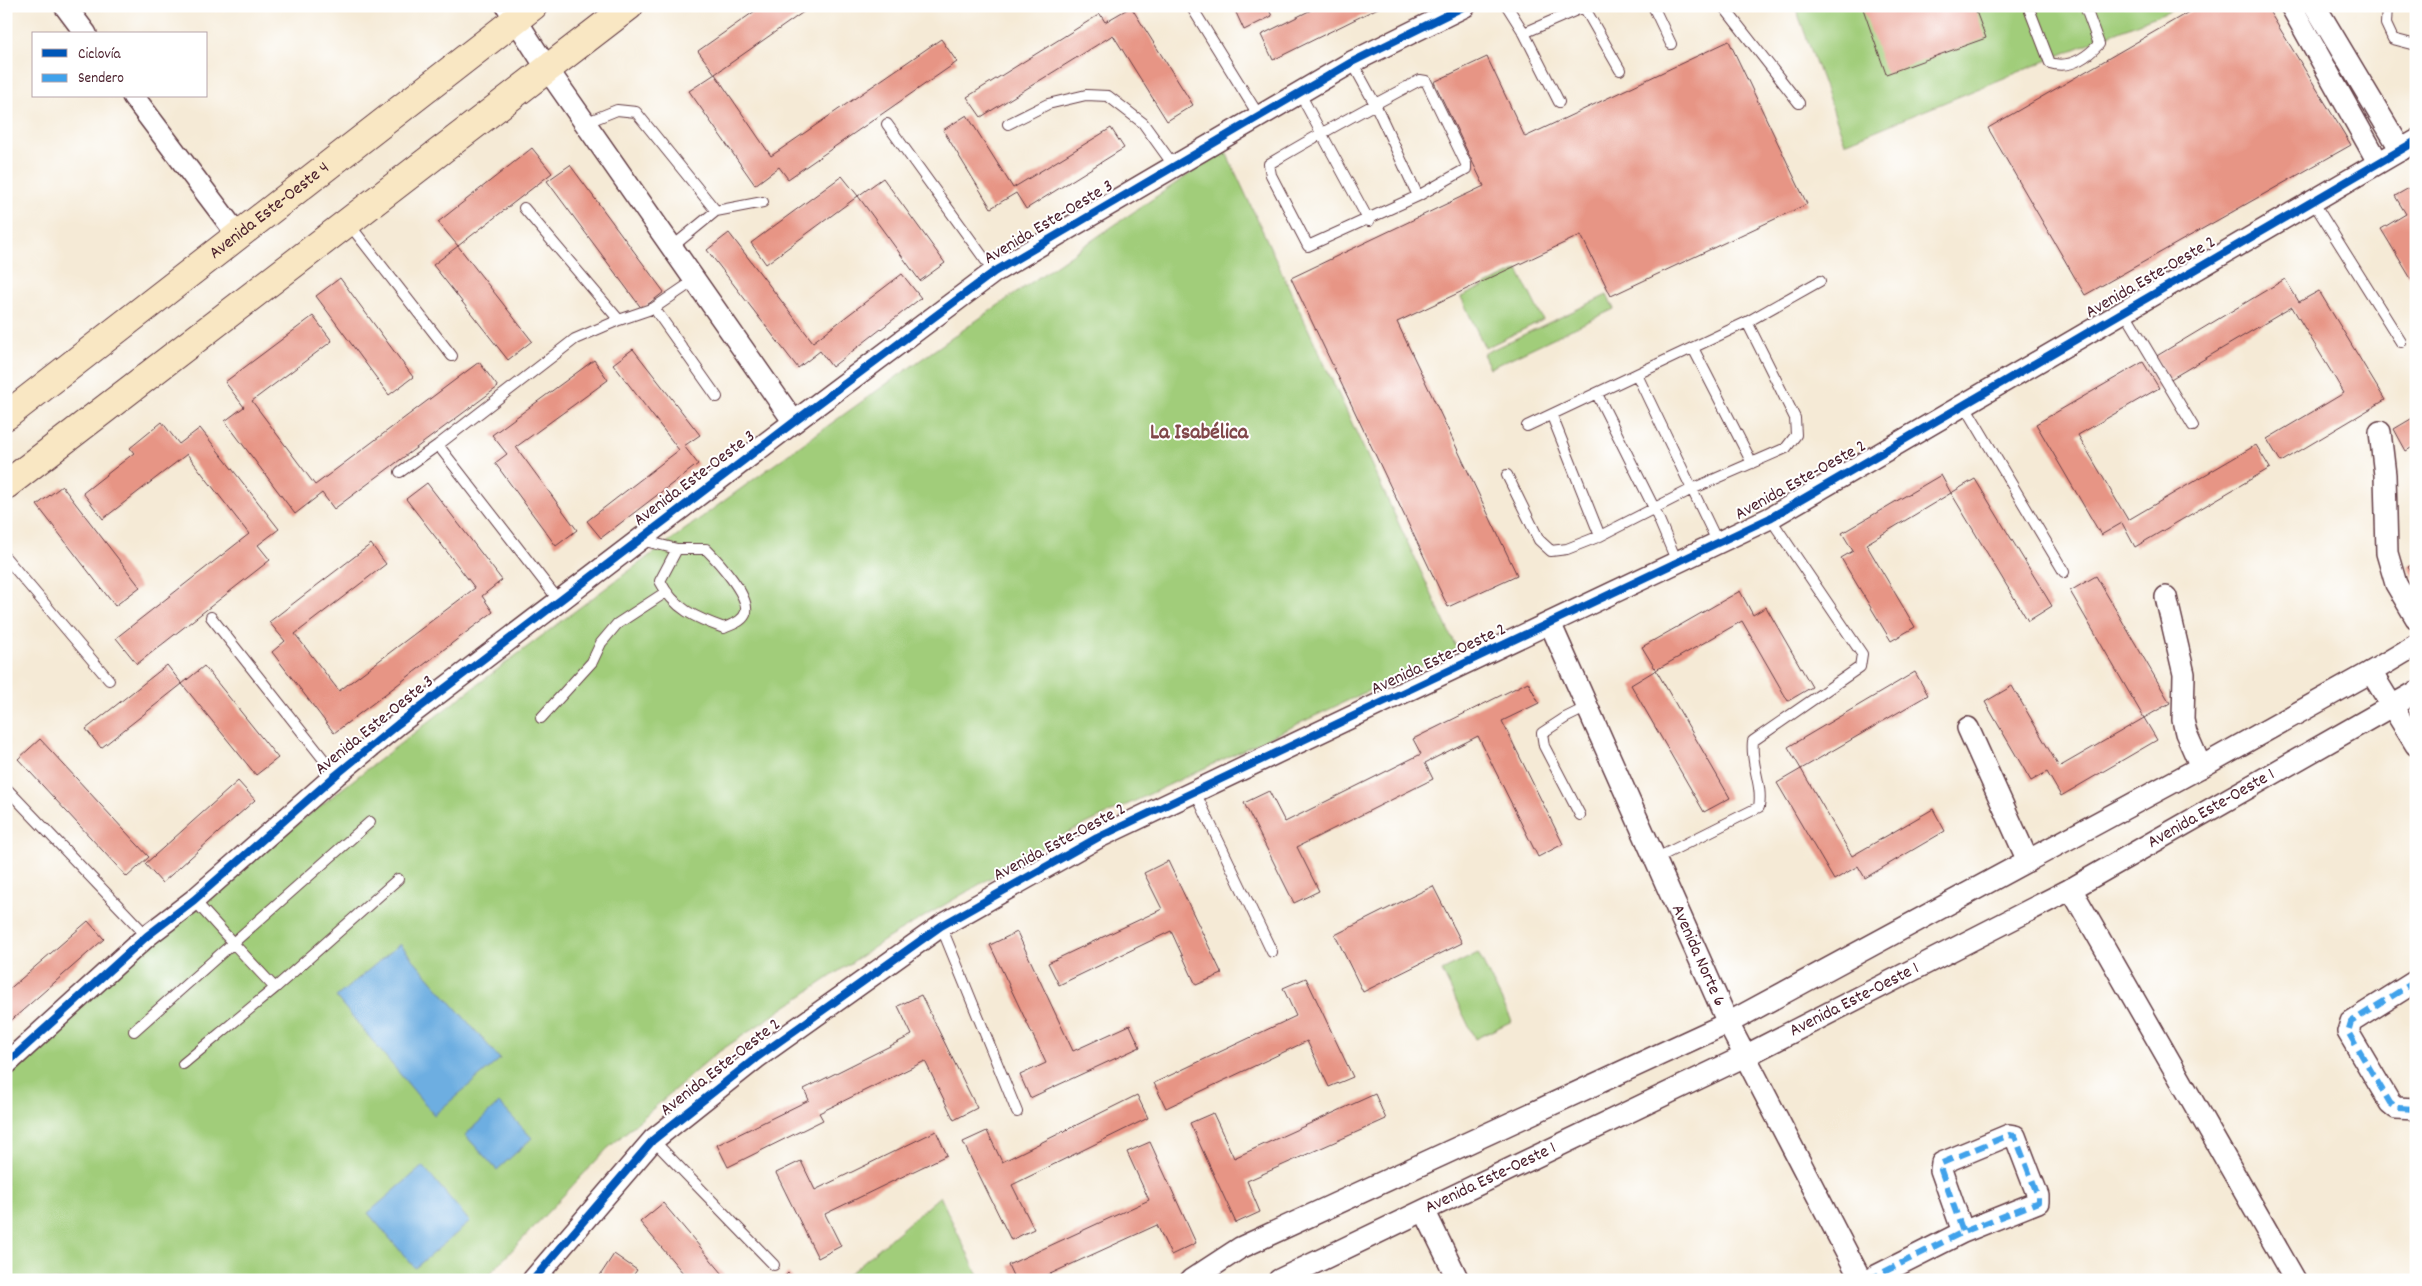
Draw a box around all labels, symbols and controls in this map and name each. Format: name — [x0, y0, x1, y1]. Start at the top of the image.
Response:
legend — [32, 32, 208, 98]
text: Ciclovía — [78, 44, 121, 66]
text: Sendero — [78, 68, 124, 90]
street label: Avenida Este-Oeste 4 — [204, 156, 335, 266]
street label: Avenida Este-Oeste 3 — [980, 174, 1118, 272]
street label: Avenida Este-Oeste 2 — [2081, 230, 2221, 326]
district label: La Isabélica — [1150, 418, 1249, 449]
street label: Avenida Este-Oeste 3 — [629, 425, 761, 533]
street label: Avenida Este-Oeste 2 — [1731, 435, 1871, 527]
street label: Avenida Este-Oeste 2 — [1367, 618, 1511, 702]
street label: Avenida Este-Oeste 3 — [310, 670, 440, 782]
street label: Avenida Este-Oeste 1 — [2143, 763, 2280, 855]
street label: Avenida Este-Oeste 2 — [989, 798, 1131, 888]
street label: Avenida Norte 6 — [1664, 901, 1732, 1010]
street label: Avenida Este-Oeste 1 — [1785, 956, 1924, 1044]
street label: Avenida Este-Oeste 2 — [655, 1013, 787, 1123]
street label: Avenida Este-Oeste 1 — [1421, 1136, 1561, 1220]

